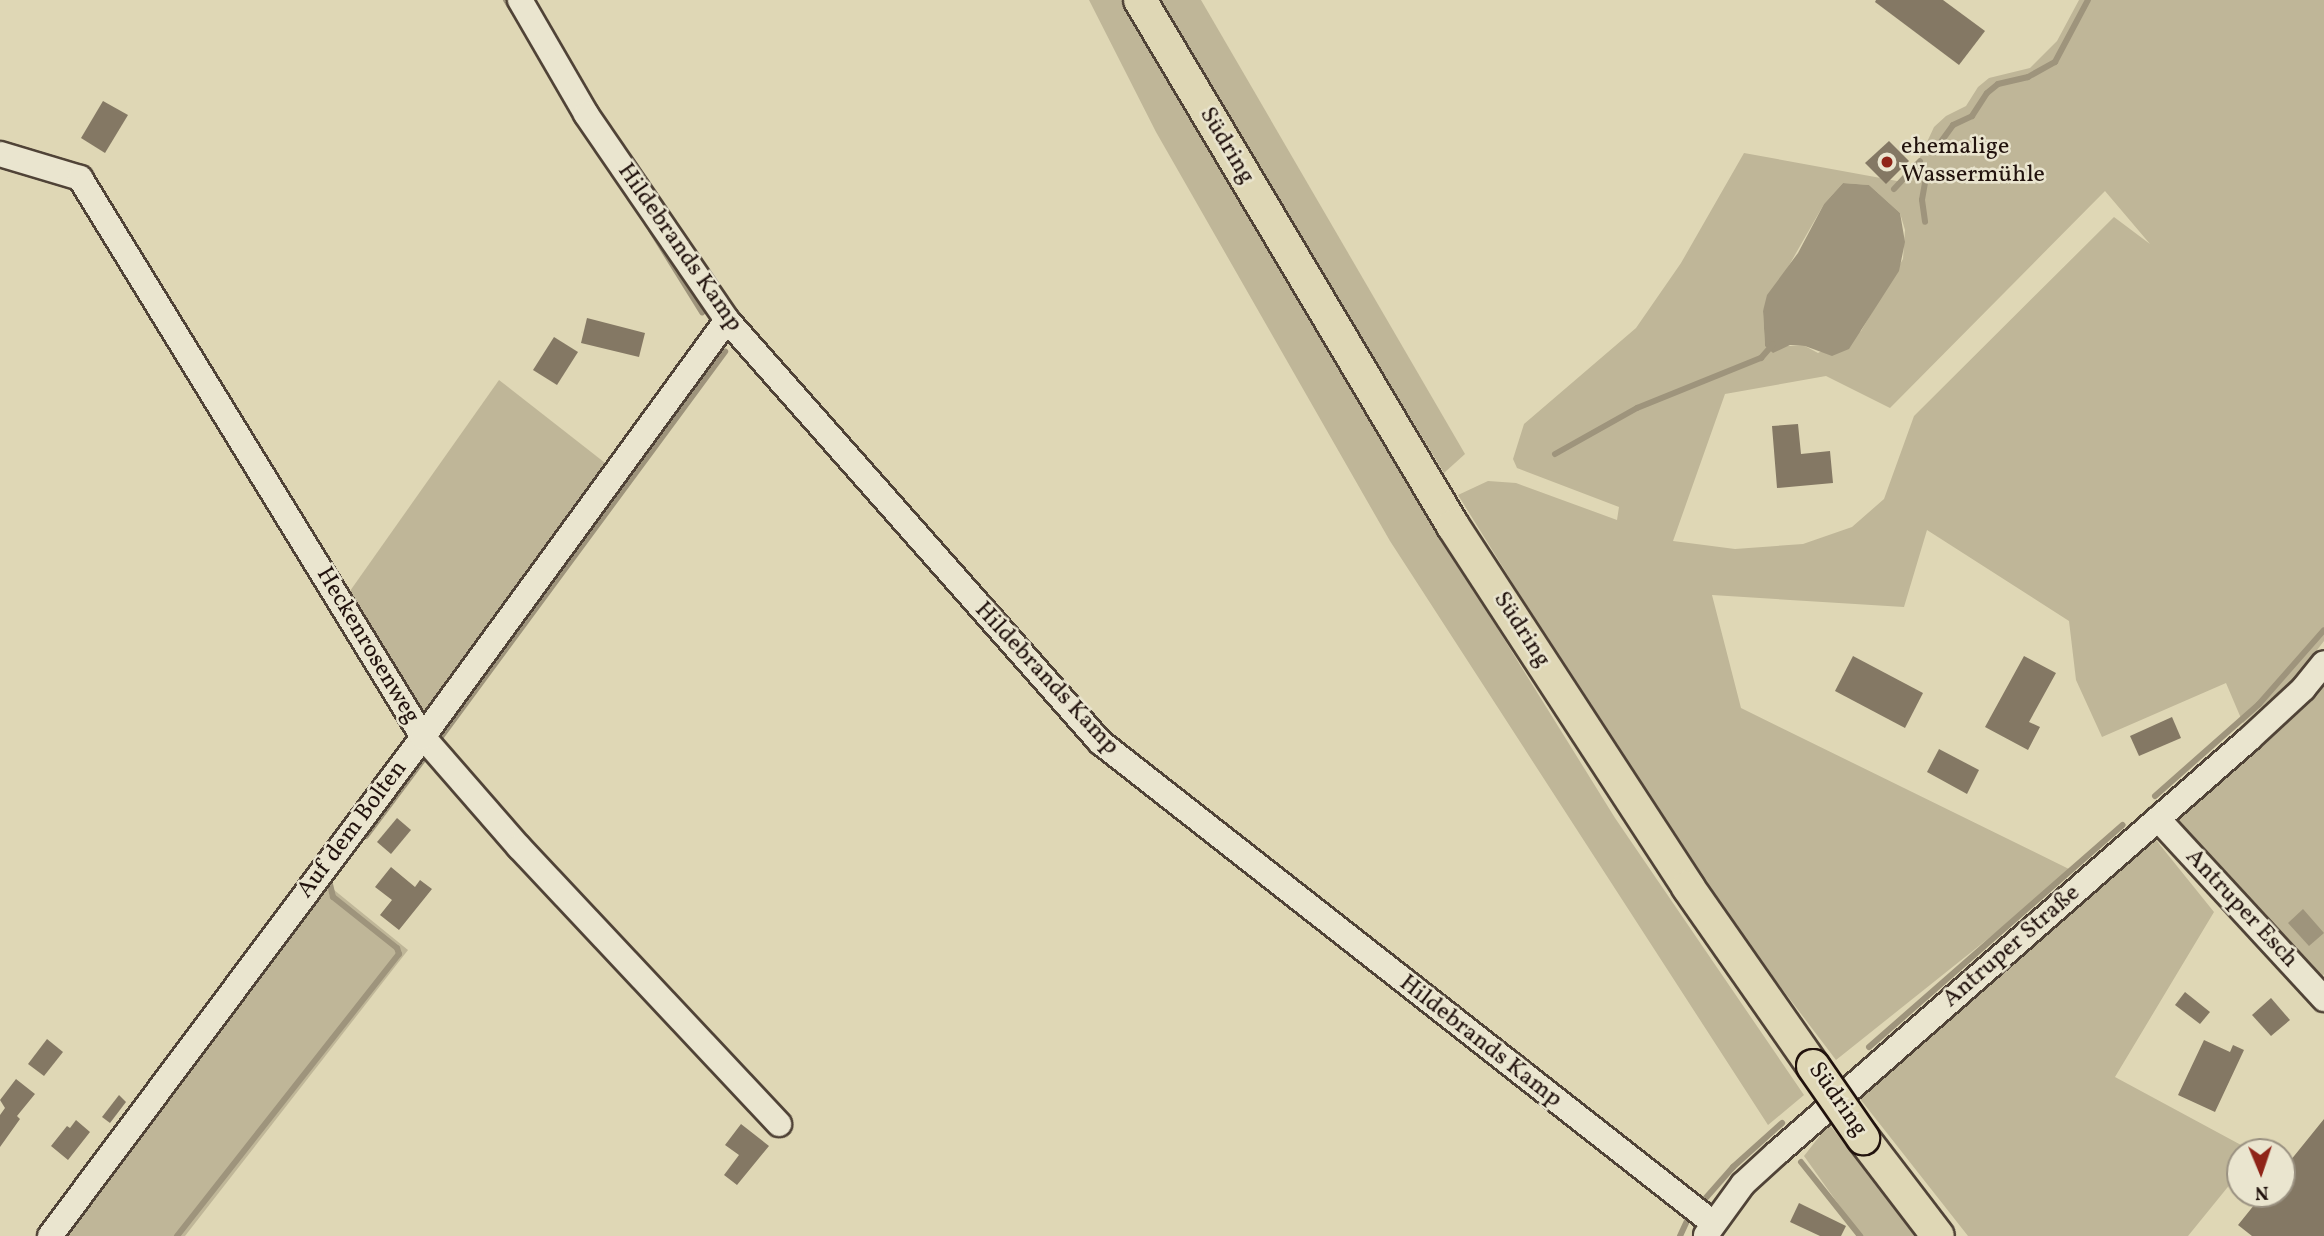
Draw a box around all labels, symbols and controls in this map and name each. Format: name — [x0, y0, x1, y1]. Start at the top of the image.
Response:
street label: Südring — [1192, 103, 1260, 189]
place label: ehemalige Wassermühle — [1901, 134, 2045, 190]
marker: ehemalige Wassermühle — [1879, 154, 1895, 170]
street label: Hildebrands Kamp — [610, 158, 748, 338]
street label: Heckenrosenweg — [309, 562, 425, 730]
street label: Südring — [1486, 587, 1556, 673]
street label: Hildebrands Kamp — [968, 597, 1124, 761]
street label: Auf dem Bolten — [293, 756, 413, 904]
street label: Antruper Esch — [2179, 843, 2303, 975]
street label: Antruper Straße — [1937, 880, 2087, 1014]
street label: Hildebrands Kamp — [1393, 969, 1567, 1115]
street label: Südring — [1801, 1057, 1873, 1143]
north arrow — [2226, 1138, 2296, 1208]
text: N — [2254, 1179, 2269, 1205]

